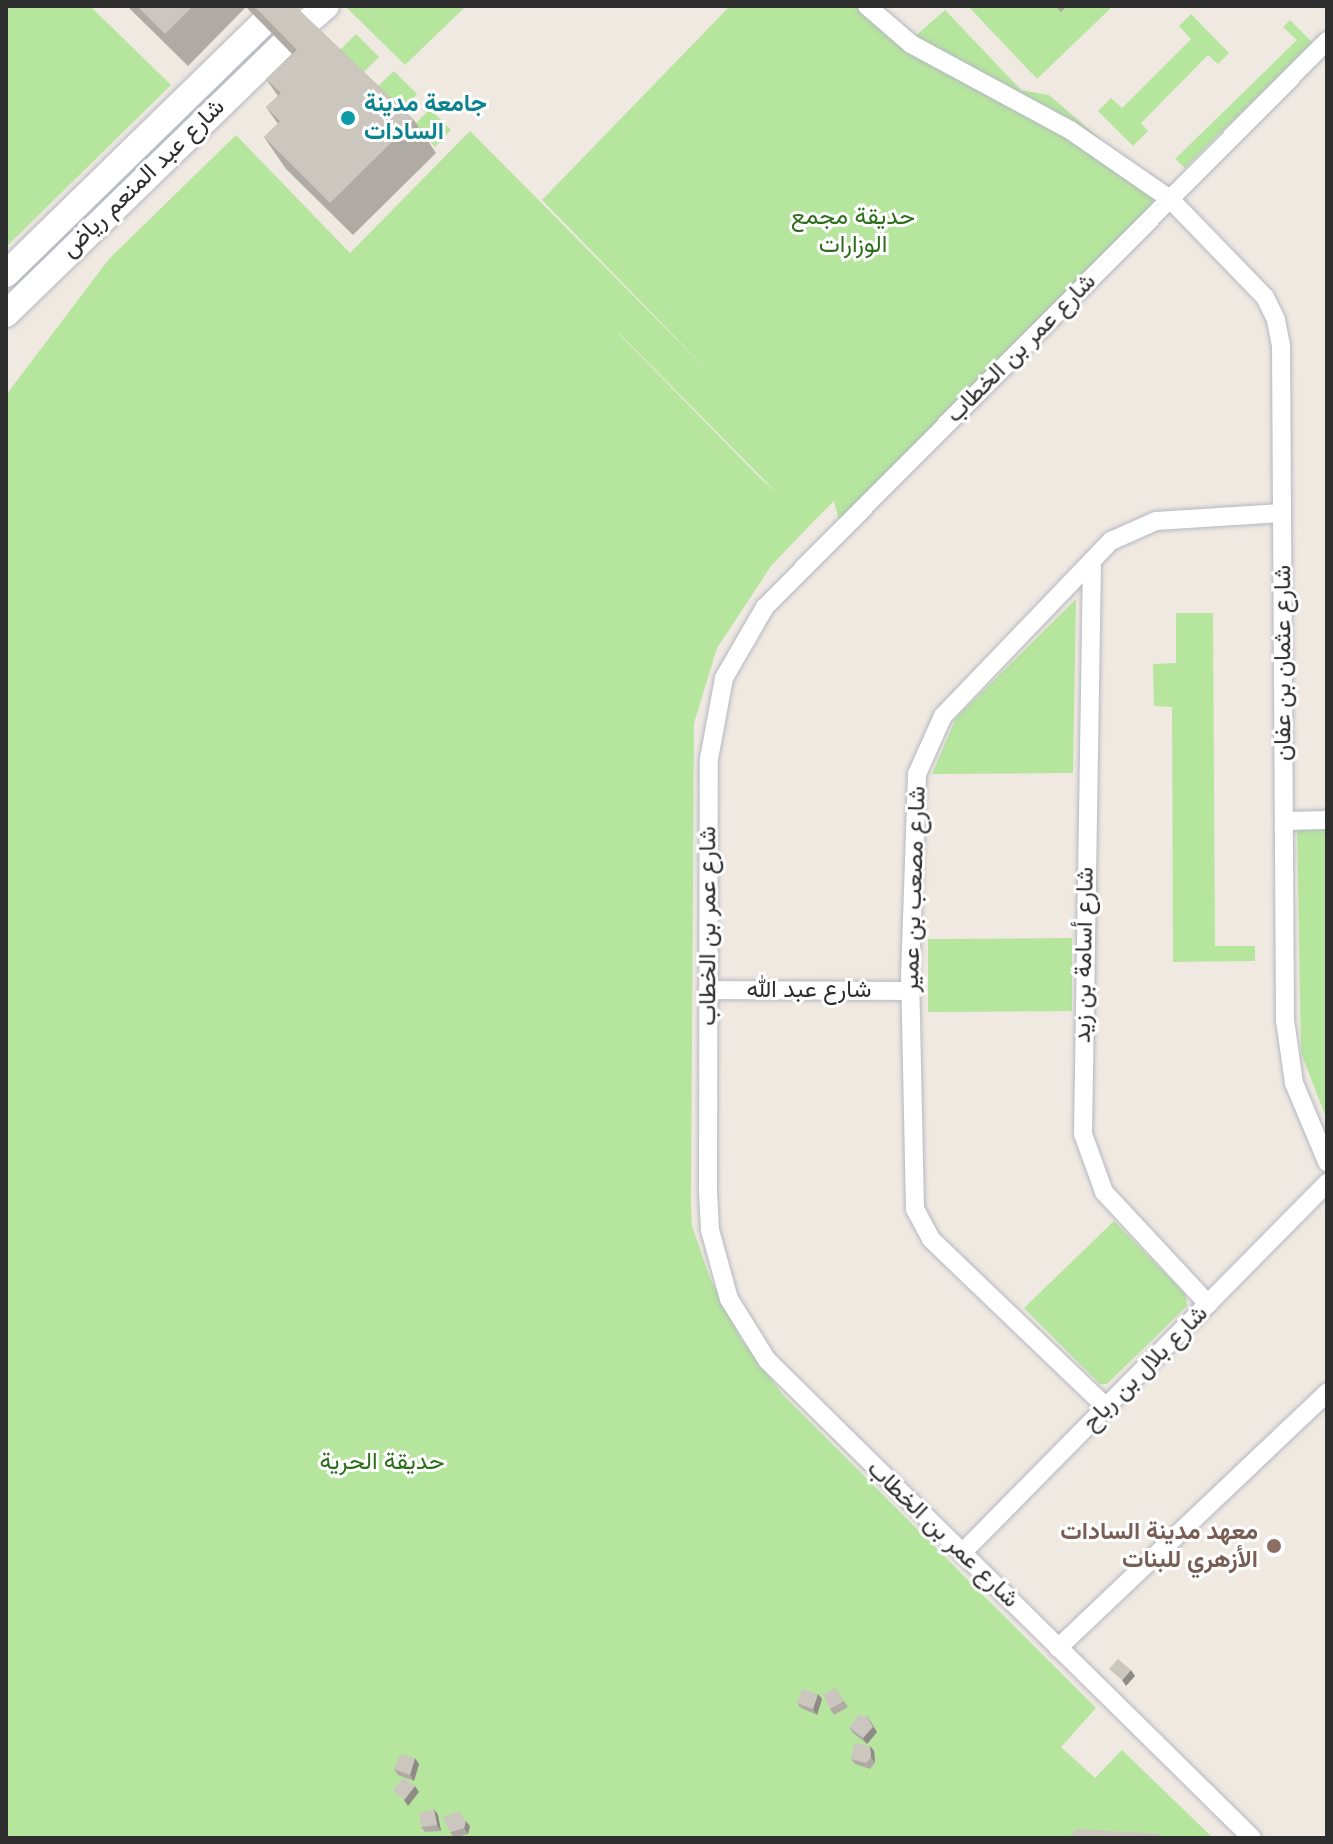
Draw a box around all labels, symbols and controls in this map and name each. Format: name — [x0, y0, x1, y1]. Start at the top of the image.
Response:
place label: جامعة مدينة السادات — [364, 90, 487, 146]
street label: شارع عبد المنعم رياض — [55, 93, 231, 263]
marker: جامعة مدينة السادات — [339, 109, 357, 127]
park label: حديقة مجمع الوزارات — [791, 203, 915, 259]
street label: شارع عمر بن الخطاب — [940, 267, 1102, 429]
street label: شارع عثمان بن عفان — [1269, 565, 1297, 761]
street label: شارع مصعب بن عمير — [896, 785, 932, 993]
street label: شارع عمر بن الخطاب — [694, 826, 722, 1026]
street label: شارع أسامة بن زيد — [1068, 867, 1100, 1043]
street label: شارع عبد الله — [747, 976, 871, 1004]
street label: شارع بلال بن رباح — [1076, 1299, 1214, 1437]
park label: حديقة الحرية — [319, 1448, 445, 1476]
street label: شارع عمر بن الخطاب — [861, 1454, 1025, 1614]
place label: معهد مدينة السادات الأزهري للبنات — [1060, 1518, 1258, 1574]
marker: معهد مدينة السادات الأزهري للبنات — [1265, 1537, 1283, 1555]

